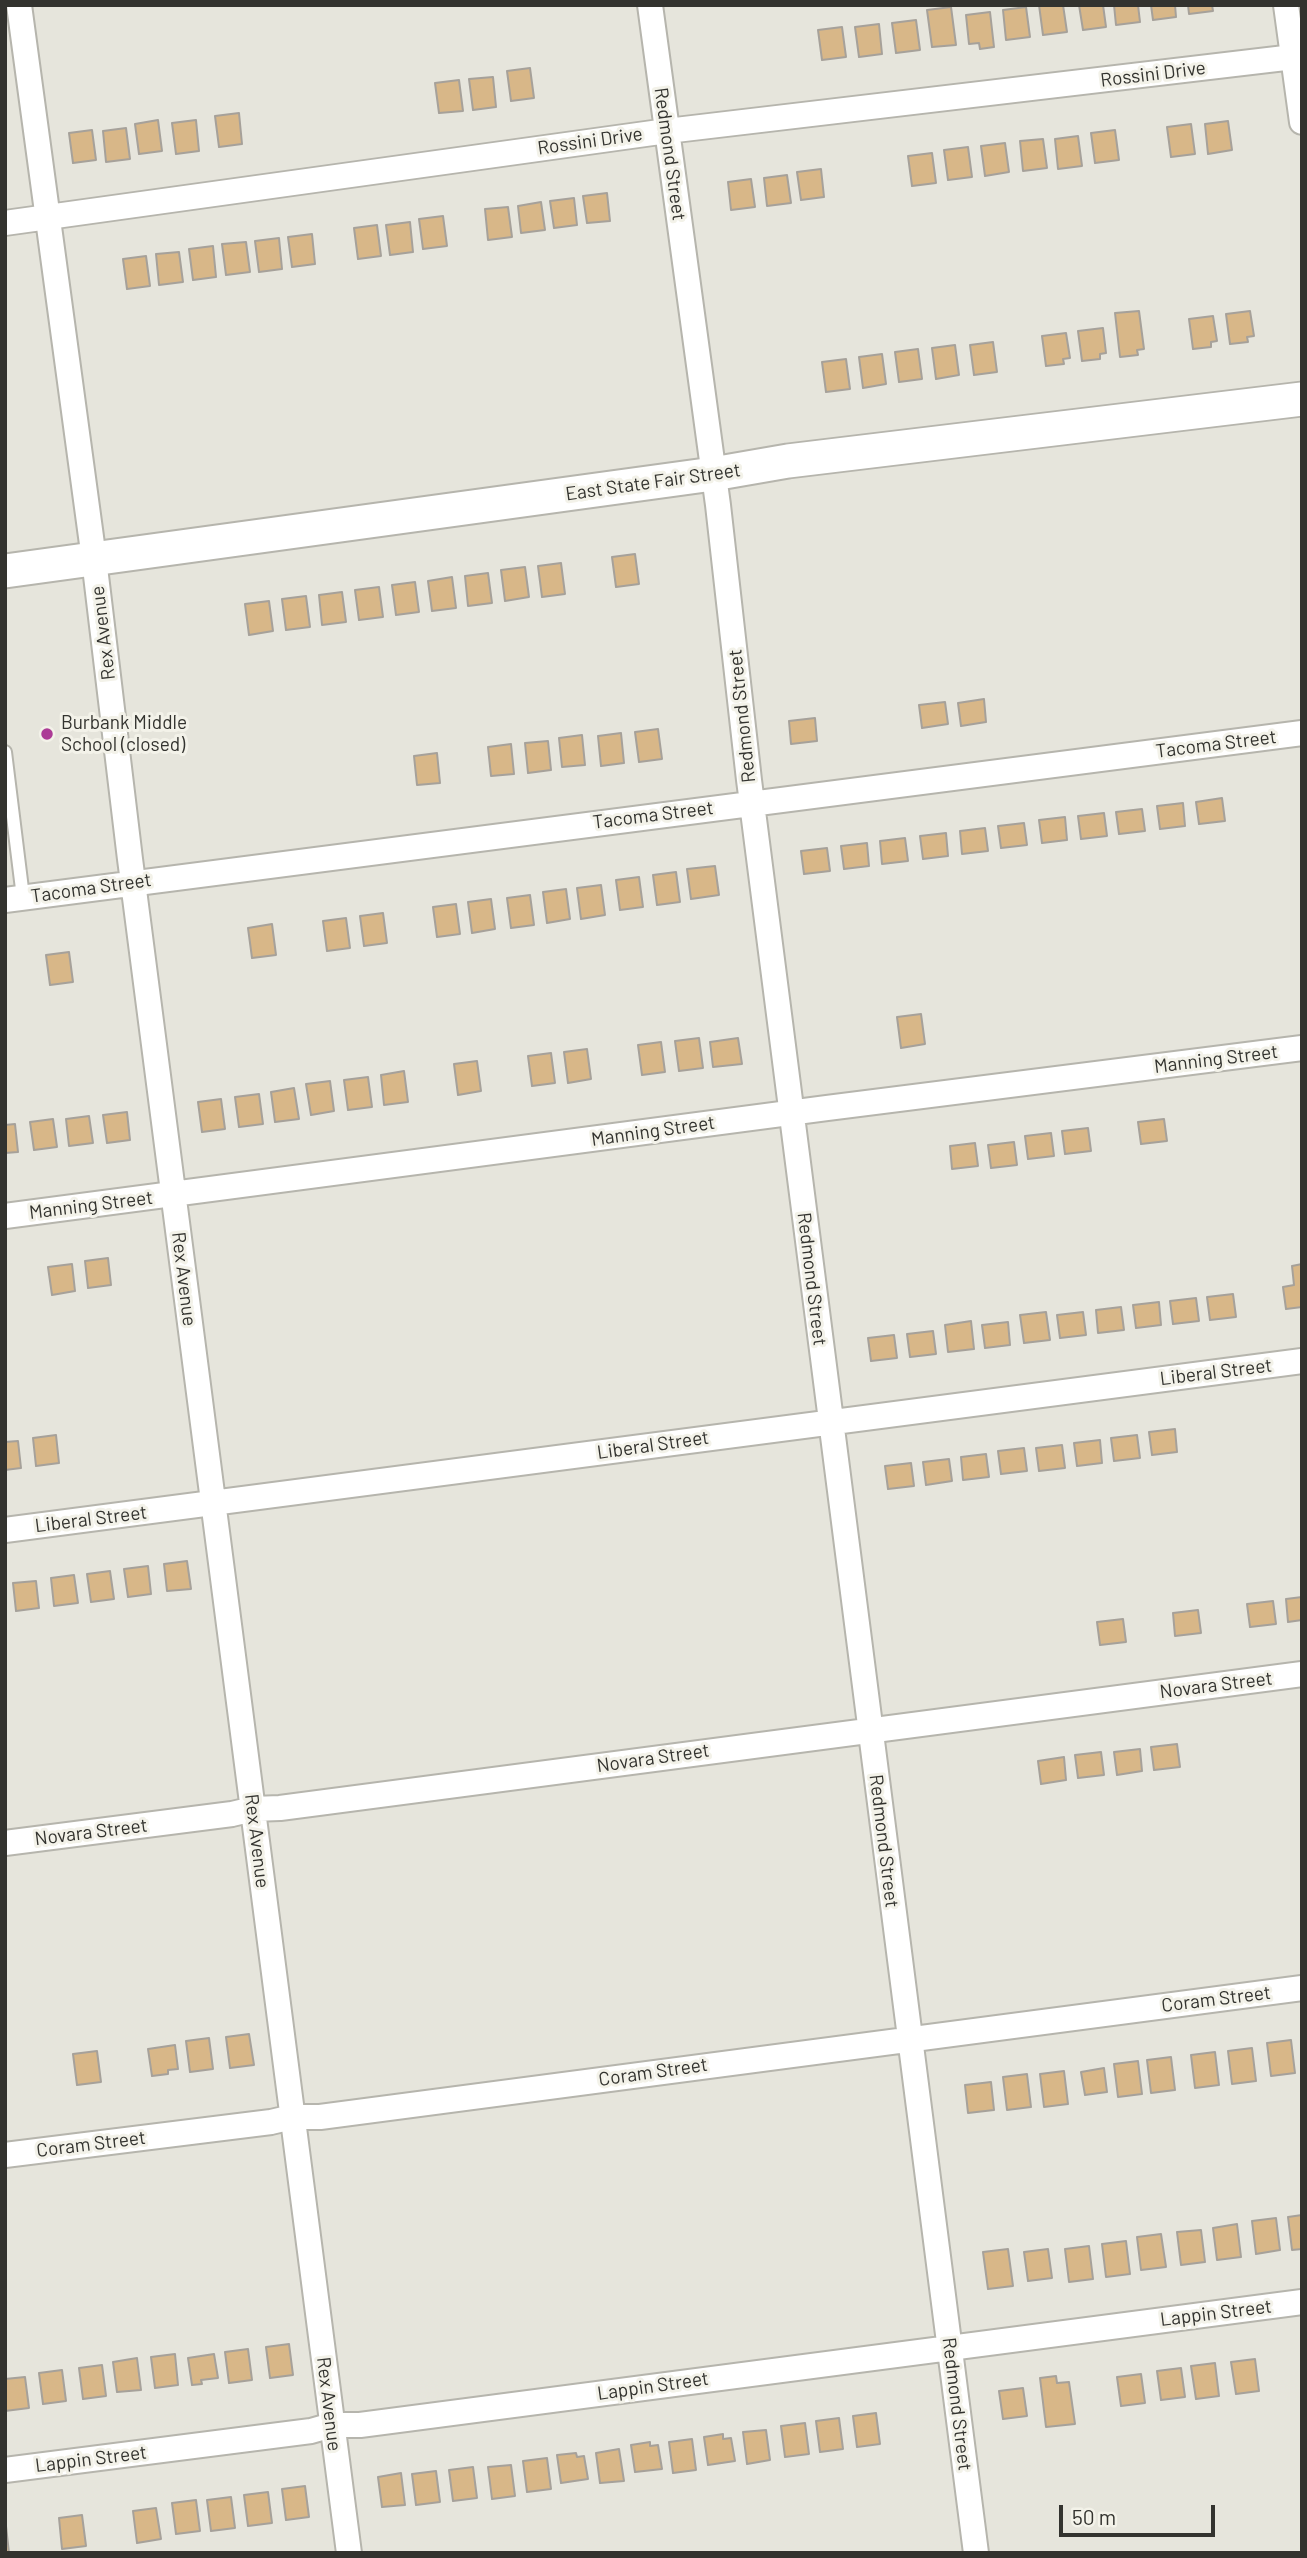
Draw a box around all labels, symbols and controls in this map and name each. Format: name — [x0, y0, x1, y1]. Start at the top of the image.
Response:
street label: Rossini Drive — [1099, 56, 1207, 92]
street label: Redmond Street — [649, 86, 691, 222]
street label: Rossini Drive — [536, 122, 644, 160]
street label: East State Fair Street — [564, 458, 742, 506]
street label: Rex Avenue — [86, 585, 120, 681]
street label: Redmond Street — [724, 648, 760, 784]
place label: Burbank Middle School (closed) — [61, 712, 187, 756]
street label: Tacoma Street — [1154, 725, 1278, 763]
marker: Burbank Middle School (closed) — [39, 726, 55, 742]
street label: Tacoma Street — [591, 796, 715, 834]
street label: Tacoma Street — [29, 868, 153, 908]
street label: Manning Street — [1153, 1040, 1279, 1078]
street label: Manning Street — [590, 1111, 716, 1151]
street label: Manning Street — [28, 1186, 154, 1224]
street label: Redmond Street — [793, 1211, 831, 1347]
street label: Rex Avenue — [167, 1231, 201, 1327]
street label: Liberal Street — [1159, 1354, 1273, 1390]
street label: Liberal Street — [596, 1426, 710, 1464]
street label: Liberal Street — [34, 1501, 148, 1537]
street label: Novara Street — [1158, 1667, 1274, 1703]
street label: Novara Street — [595, 1739, 711, 1777]
street label: Redmond Street — [865, 1773, 903, 1909]
street label: Rex Avenue — [240, 1793, 274, 1889]
street label: Novara Street — [33, 1814, 149, 1850]
street label: Coram Street — [1160, 1981, 1272, 2017]
street label: Coram Street — [597, 2053, 709, 2091]
street label: Coram Street — [35, 2126, 147, 2162]
street label: Lappin Street — [1159, 2295, 1273, 2331]
street label: Redmond Street — [938, 2336, 976, 2472]
street label: Rex Avenue — [312, 2356, 346, 2452]
street label: Lappin Street — [596, 2367, 710, 2405]
street label: Lappin Street — [34, 2441, 148, 2477]
scale bar — [1062, 2492, 1218, 2536]
text: 50 m — [1072, 2504, 1116, 2529]

